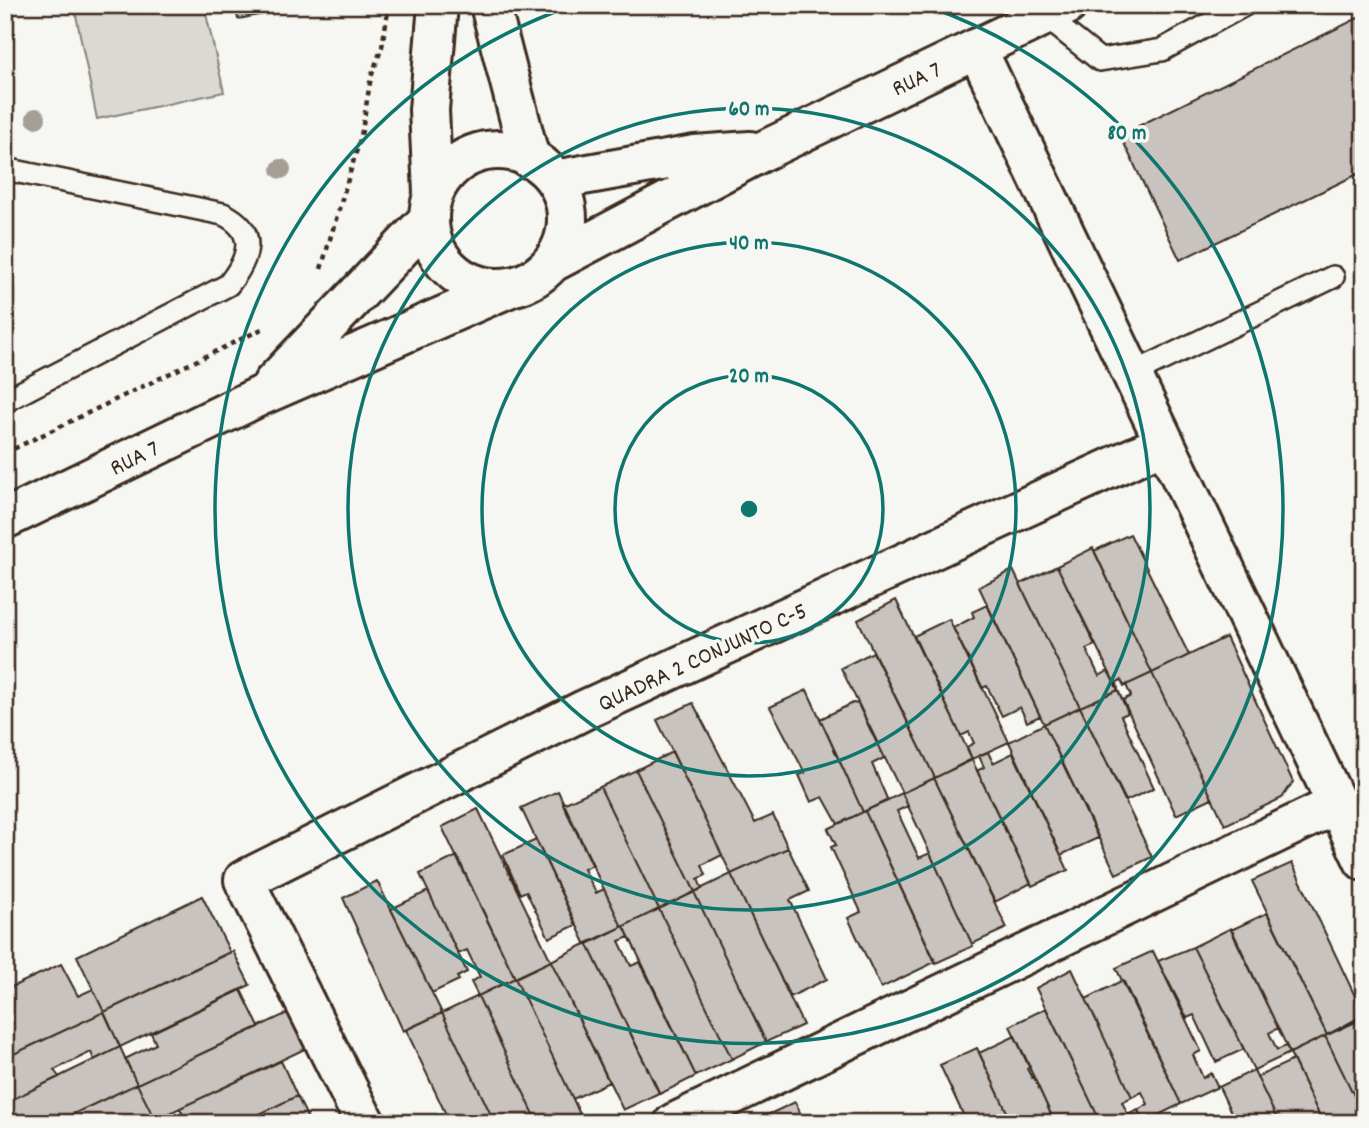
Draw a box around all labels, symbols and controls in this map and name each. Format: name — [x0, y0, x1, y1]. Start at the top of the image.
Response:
street label: RUA 7 — [887, 55, 948, 107]
text: 60 m — [729, 96, 769, 126]
text: 80 m — [1107, 120, 1147, 150]
text: 40 m — [729, 230, 769, 260]
text: 20 m — [729, 363, 769, 393]
street label: RUA 7 — [105, 433, 166, 486]
centre of rings — [737, 497, 761, 521]
street label: QUADRA 2 CONJUNTO C-5 — [593, 595, 813, 722]

